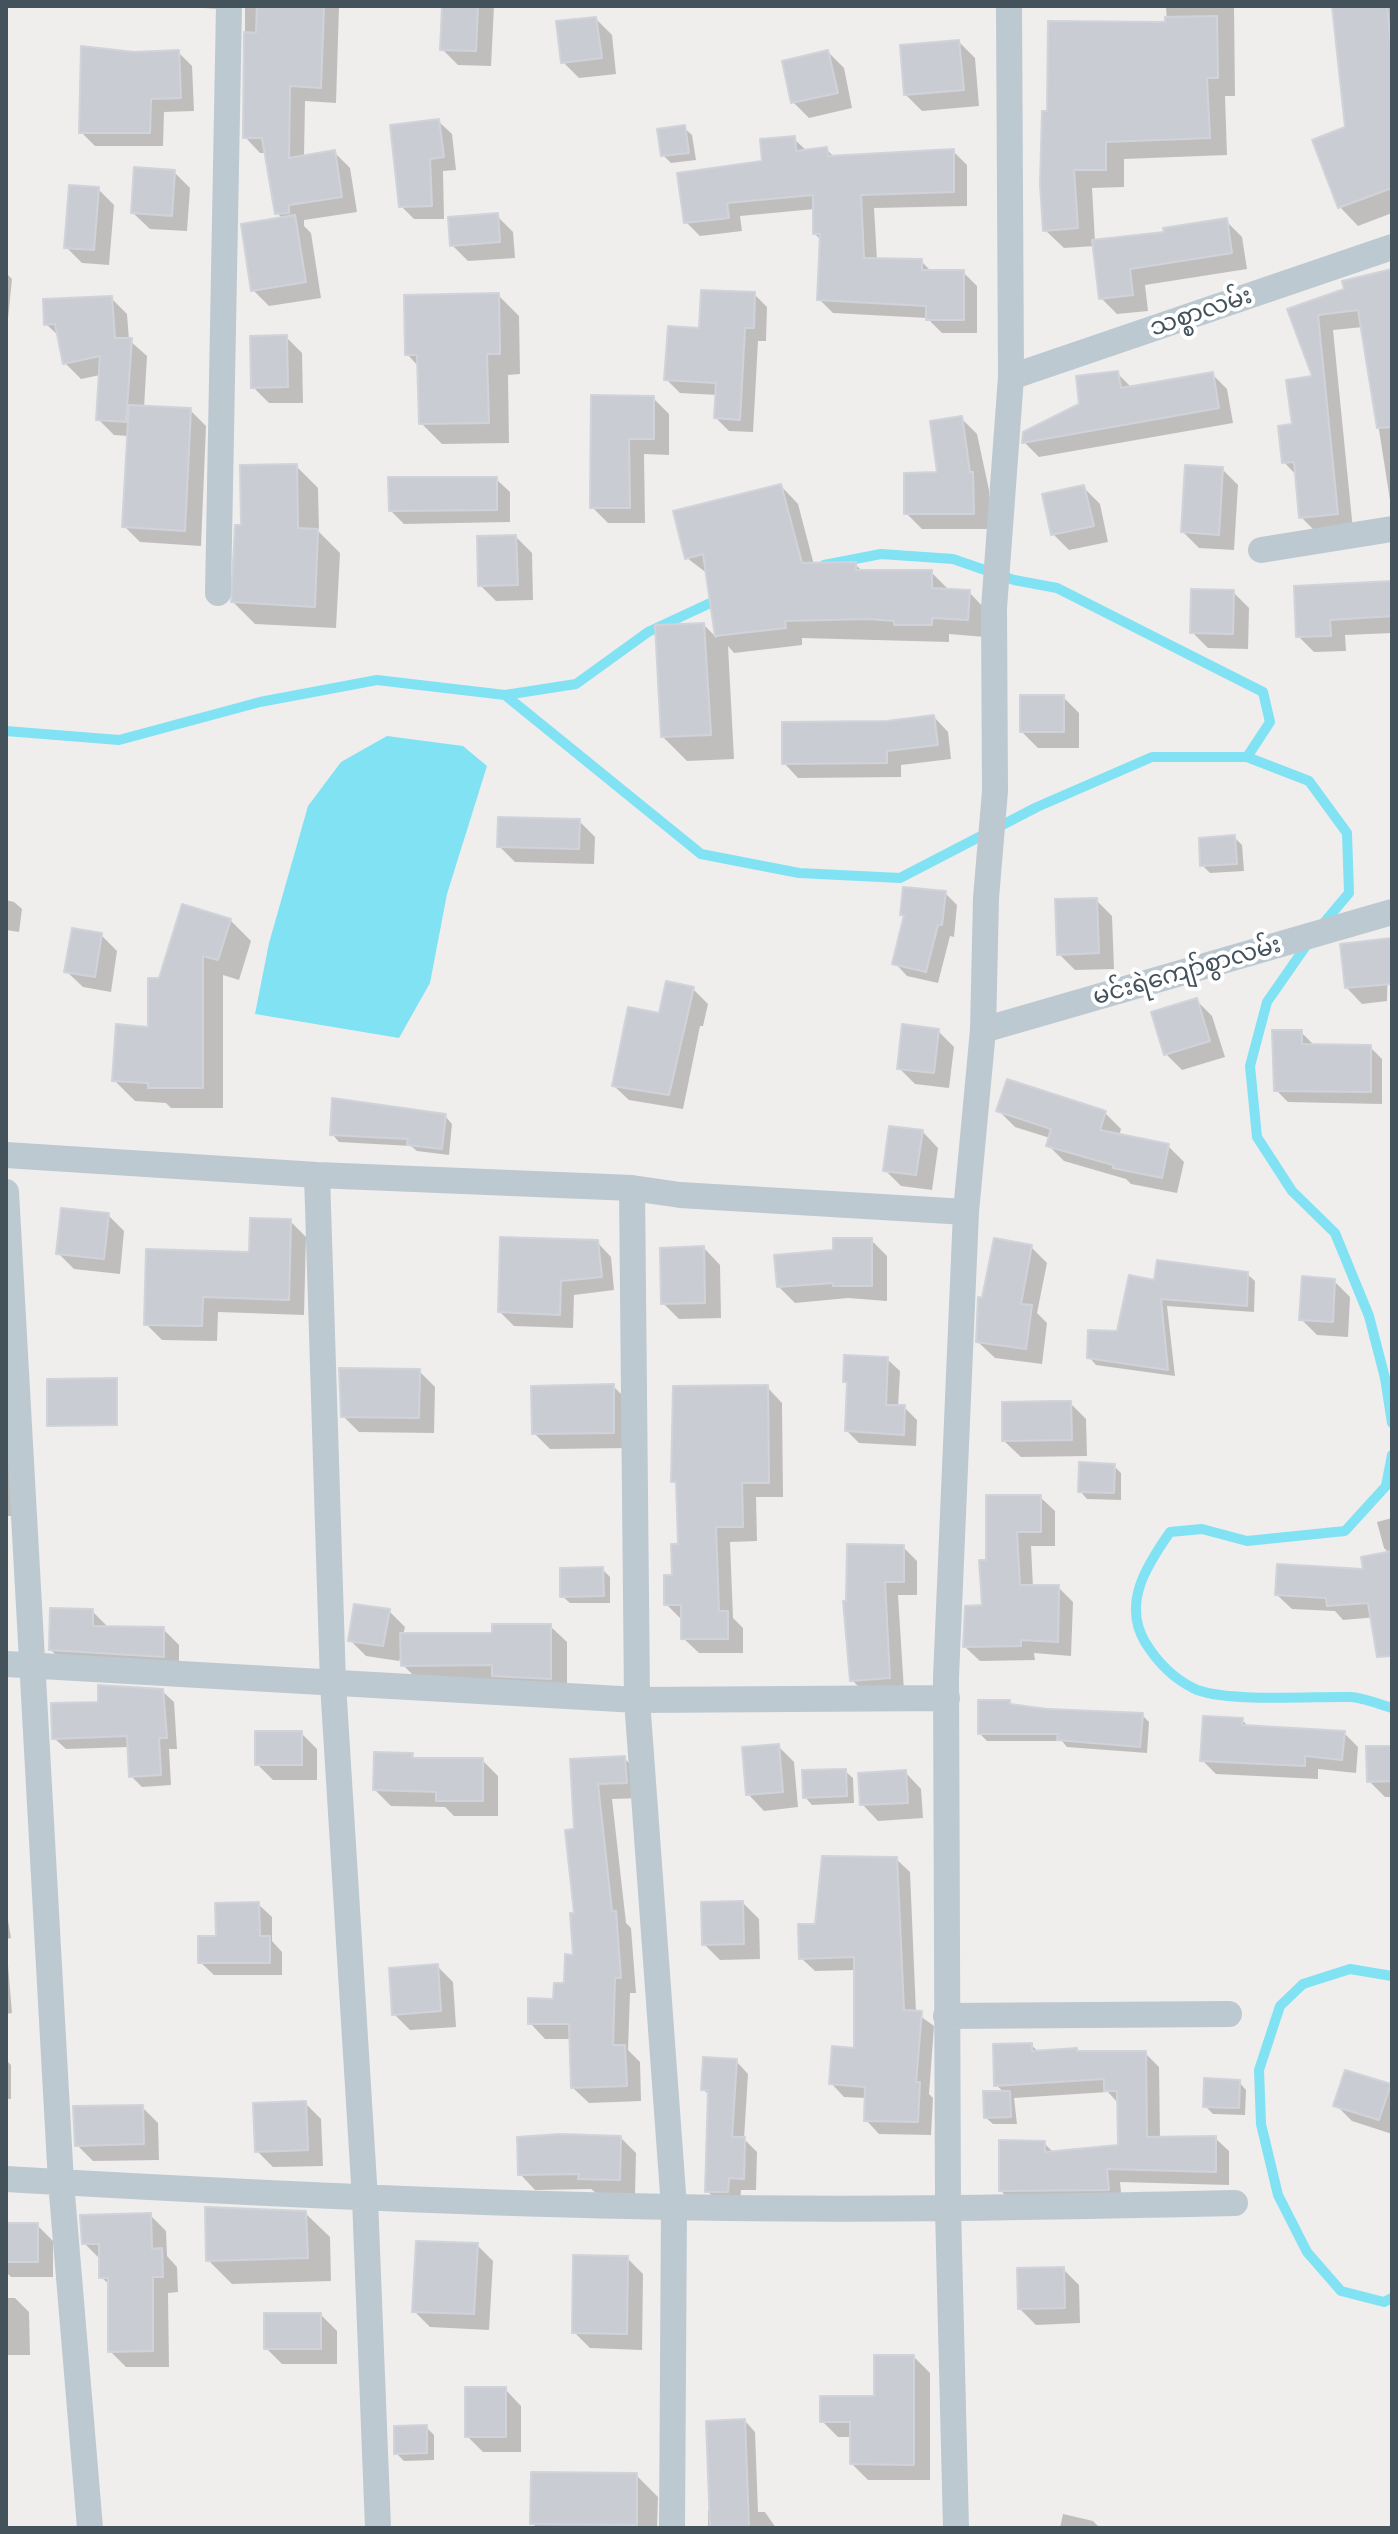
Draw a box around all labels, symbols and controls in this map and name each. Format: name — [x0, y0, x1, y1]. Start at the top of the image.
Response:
street label: သစ္စာလမ်း — [1146, 281, 1256, 343]
street label: မင်းရဲကျော်စွာလမ်း — [1090, 930, 1284, 1012]

